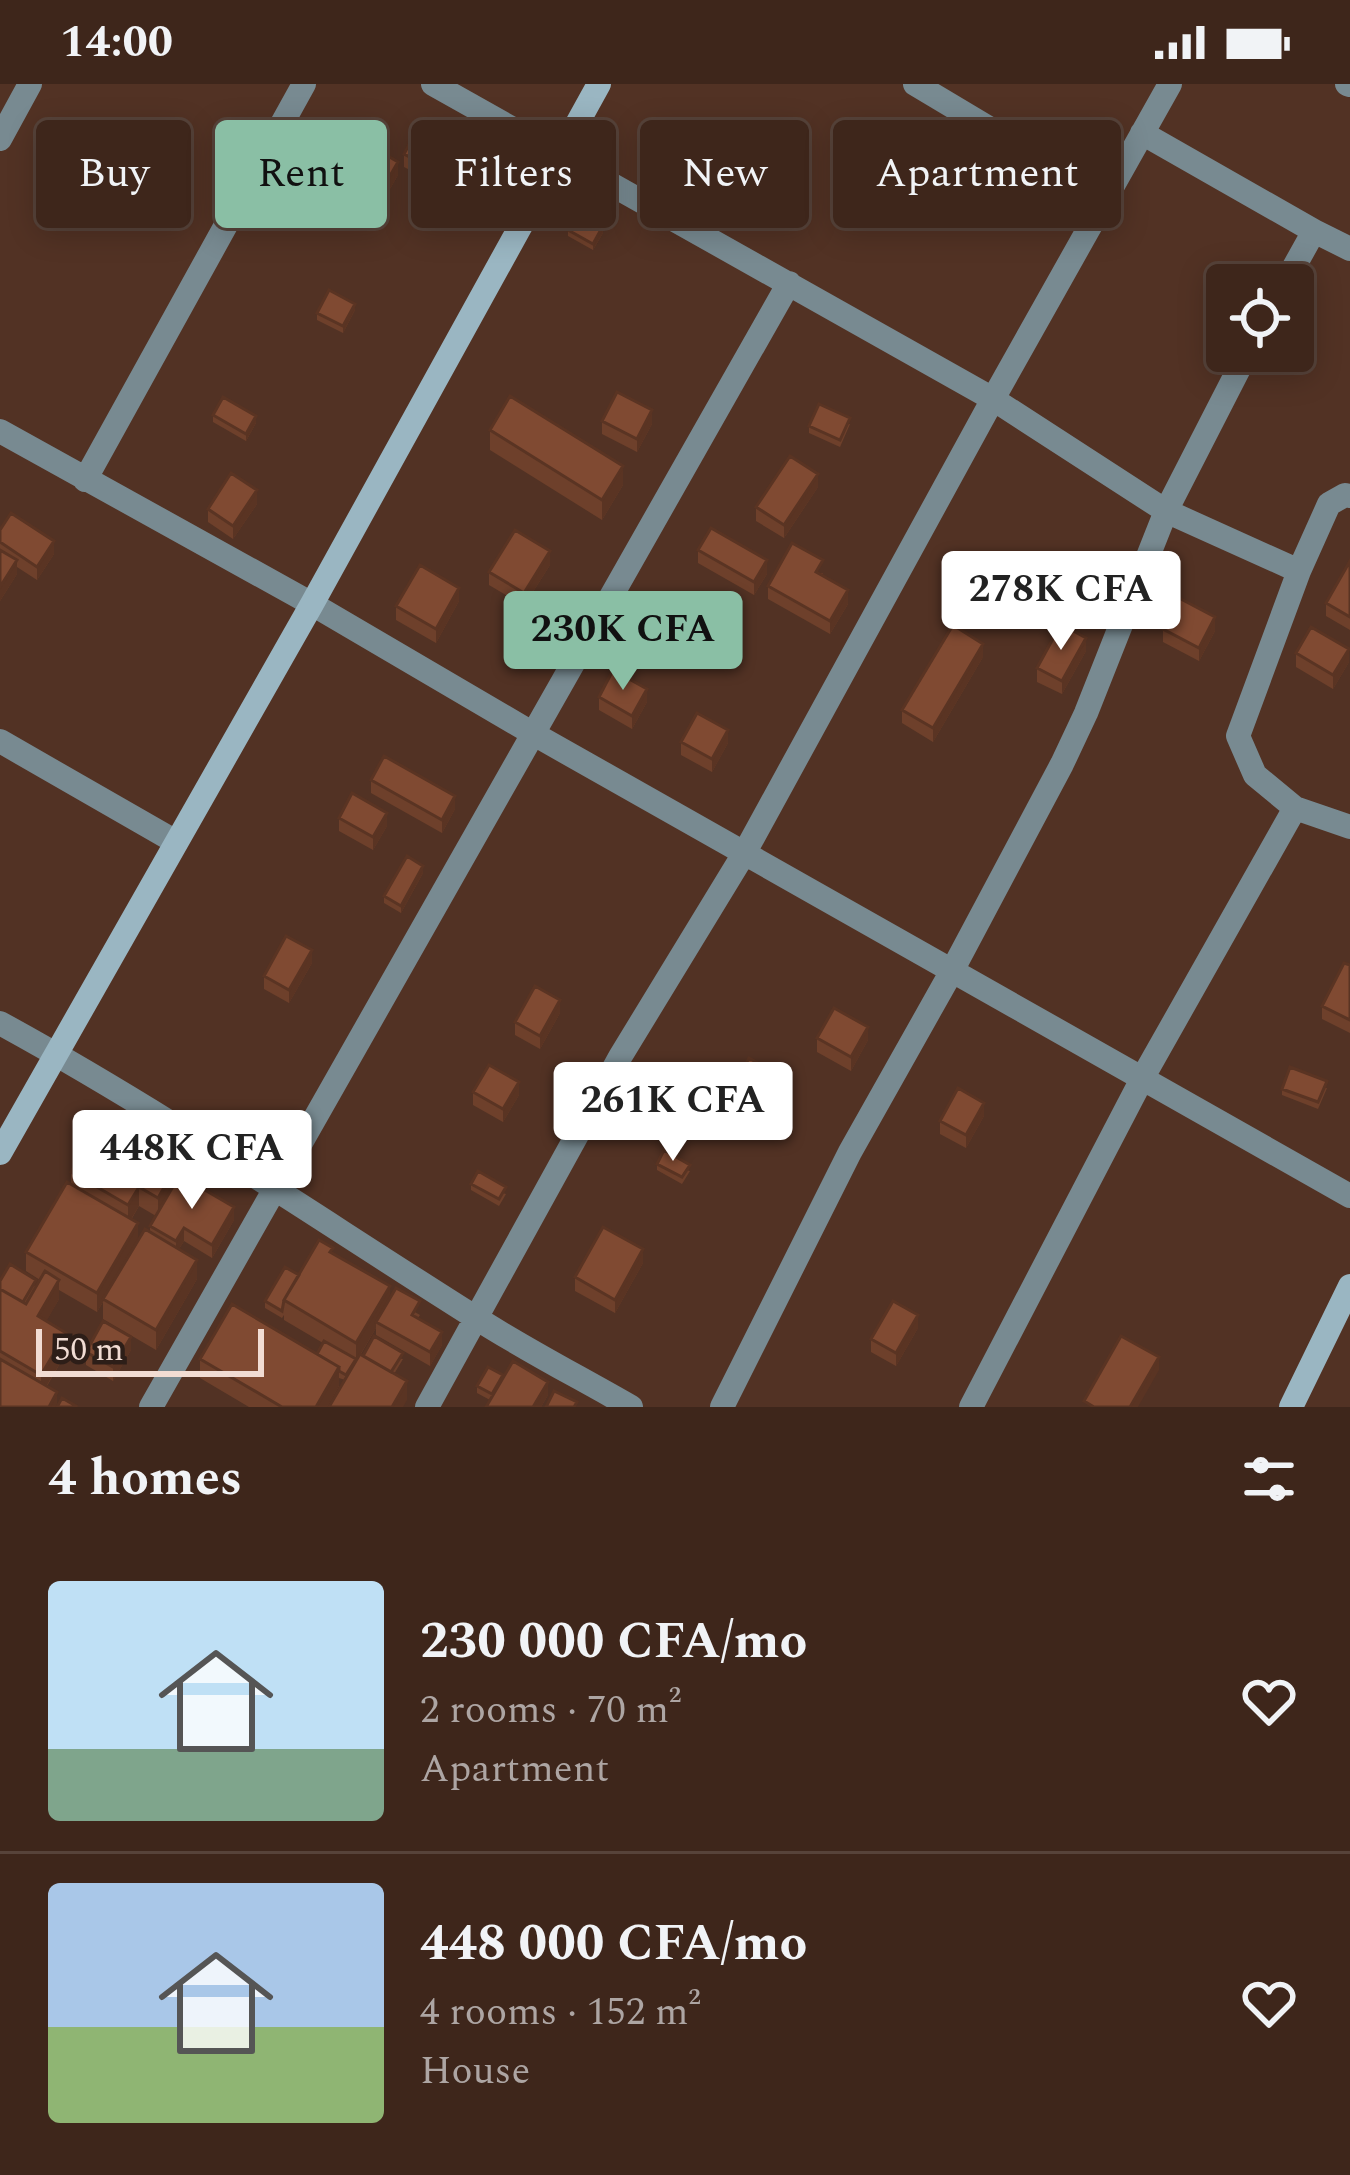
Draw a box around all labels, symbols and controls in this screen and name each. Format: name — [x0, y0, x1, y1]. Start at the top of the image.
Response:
text: 14:00 — [60, 8, 173, 77]
chip: Buy — [36, 120, 191, 228]
chip: Rent — [215, 120, 387, 228]
chip: Filters — [411, 120, 616, 228]
chip: New — [640, 120, 809, 228]
chip: Apartment — [833, 120, 1121, 228]
map controls — [1206, 264, 1314, 372]
button: locate — [1206, 264, 1314, 372]
pin: 278K CFA — [937, 551, 1185, 653]
text: 278K CFA — [969, 560, 1153, 619]
pin: 230K CFA — [499, 591, 747, 693]
text: 230K CFA — [531, 600, 715, 659]
pin: 261K CFA — [549, 1062, 797, 1164]
text: 261K CFA — [581, 1071, 765, 1130]
pin: 448K CFA — [68, 1110, 316, 1212]
text: 448K CFA — [100, 1119, 284, 1178]
scale bar — [36, 1323, 264, 1376]
text: 50 m — [54, 1325, 124, 1375]
text: 4 homes — [48, 1440, 242, 1518]
icon: filters — [1236, 1446, 1302, 1512]
text: 230 000 CFA/mo — [420, 1603, 807, 1681]
icon: home — [144, 1629, 288, 1773]
icon: heart — [1236, 1668, 1302, 1734]
text: 2 rooms · 70 m² — [420, 1681, 681, 1740]
text: Apartment — [420, 1740, 609, 1799]
text: 448 000 CFA/mo — [420, 1905, 807, 1983]
icon: home — [144, 1931, 288, 2075]
icon: heart — [1236, 1970, 1302, 2036]
text: 4 rooms · 152 m² — [420, 1983, 701, 2042]
text: House — [420, 2042, 530, 2101]

